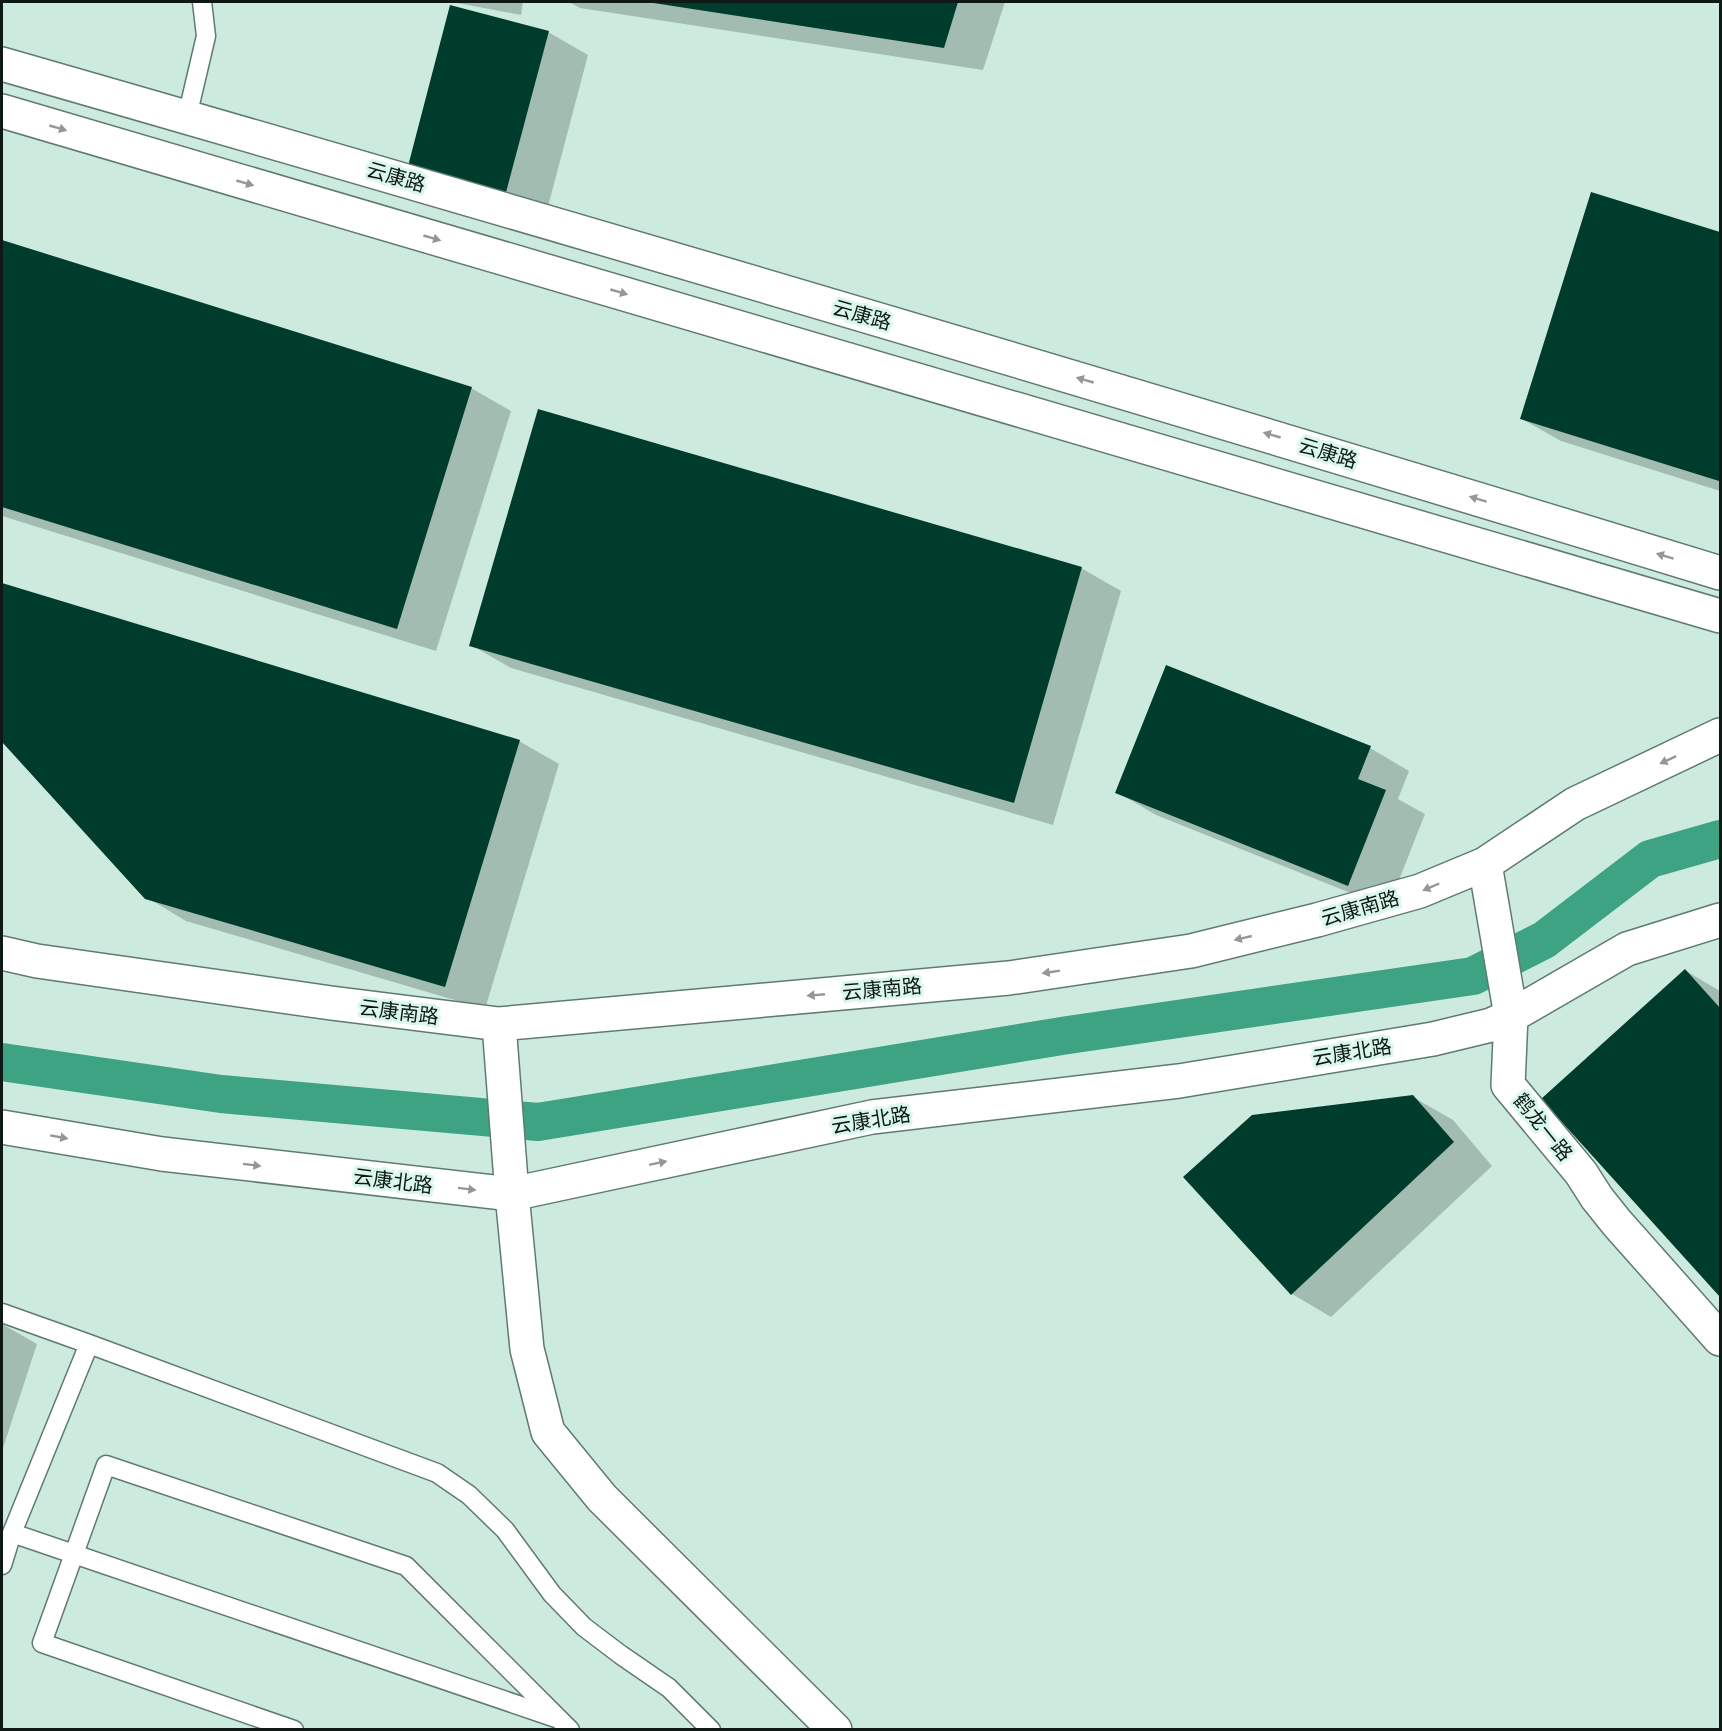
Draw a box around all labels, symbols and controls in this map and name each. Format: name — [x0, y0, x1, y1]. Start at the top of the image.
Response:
one-way arrow — [49, 124, 67, 133]
street label: 云康路 — [364, 157, 428, 197]
one-way arrow — [236, 179, 254, 188]
one-way arrow — [423, 233, 441, 243]
one-way arrow — [610, 288, 628, 297]
street label: 云康路 — [830, 295, 894, 335]
one-way arrow — [1076, 375, 1094, 384]
one-way arrow — [1263, 430, 1281, 439]
street label: 云康路 — [1296, 433, 1360, 473]
one-way arrow — [1469, 494, 1487, 503]
one-way arrow — [1656, 551, 1674, 560]
one-way arrow — [1659, 756, 1676, 765]
one-way arrow — [1422, 882, 1440, 892]
street label: 云康南路 — [1318, 885, 1402, 931]
one-way arrow — [1233, 934, 1252, 943]
one-way arrow — [1042, 967, 1061, 976]
street label: 云康南路 — [841, 974, 923, 1004]
one-way arrow — [806, 991, 825, 1000]
street label: 云康南路 — [358, 995, 440, 1029]
street label: 云康北路 — [1311, 1034, 1393, 1070]
street label: 鹤龙一路 — [1509, 1088, 1577, 1166]
street label: 云康北路 — [830, 1102, 912, 1138]
one-way arrow — [50, 1133, 69, 1142]
one-way arrow — [649, 1157, 667, 1167]
one-way arrow — [243, 1160, 262, 1169]
street label: 云康北路 — [352, 1164, 434, 1198]
one-way arrow — [457, 1184, 476, 1194]

